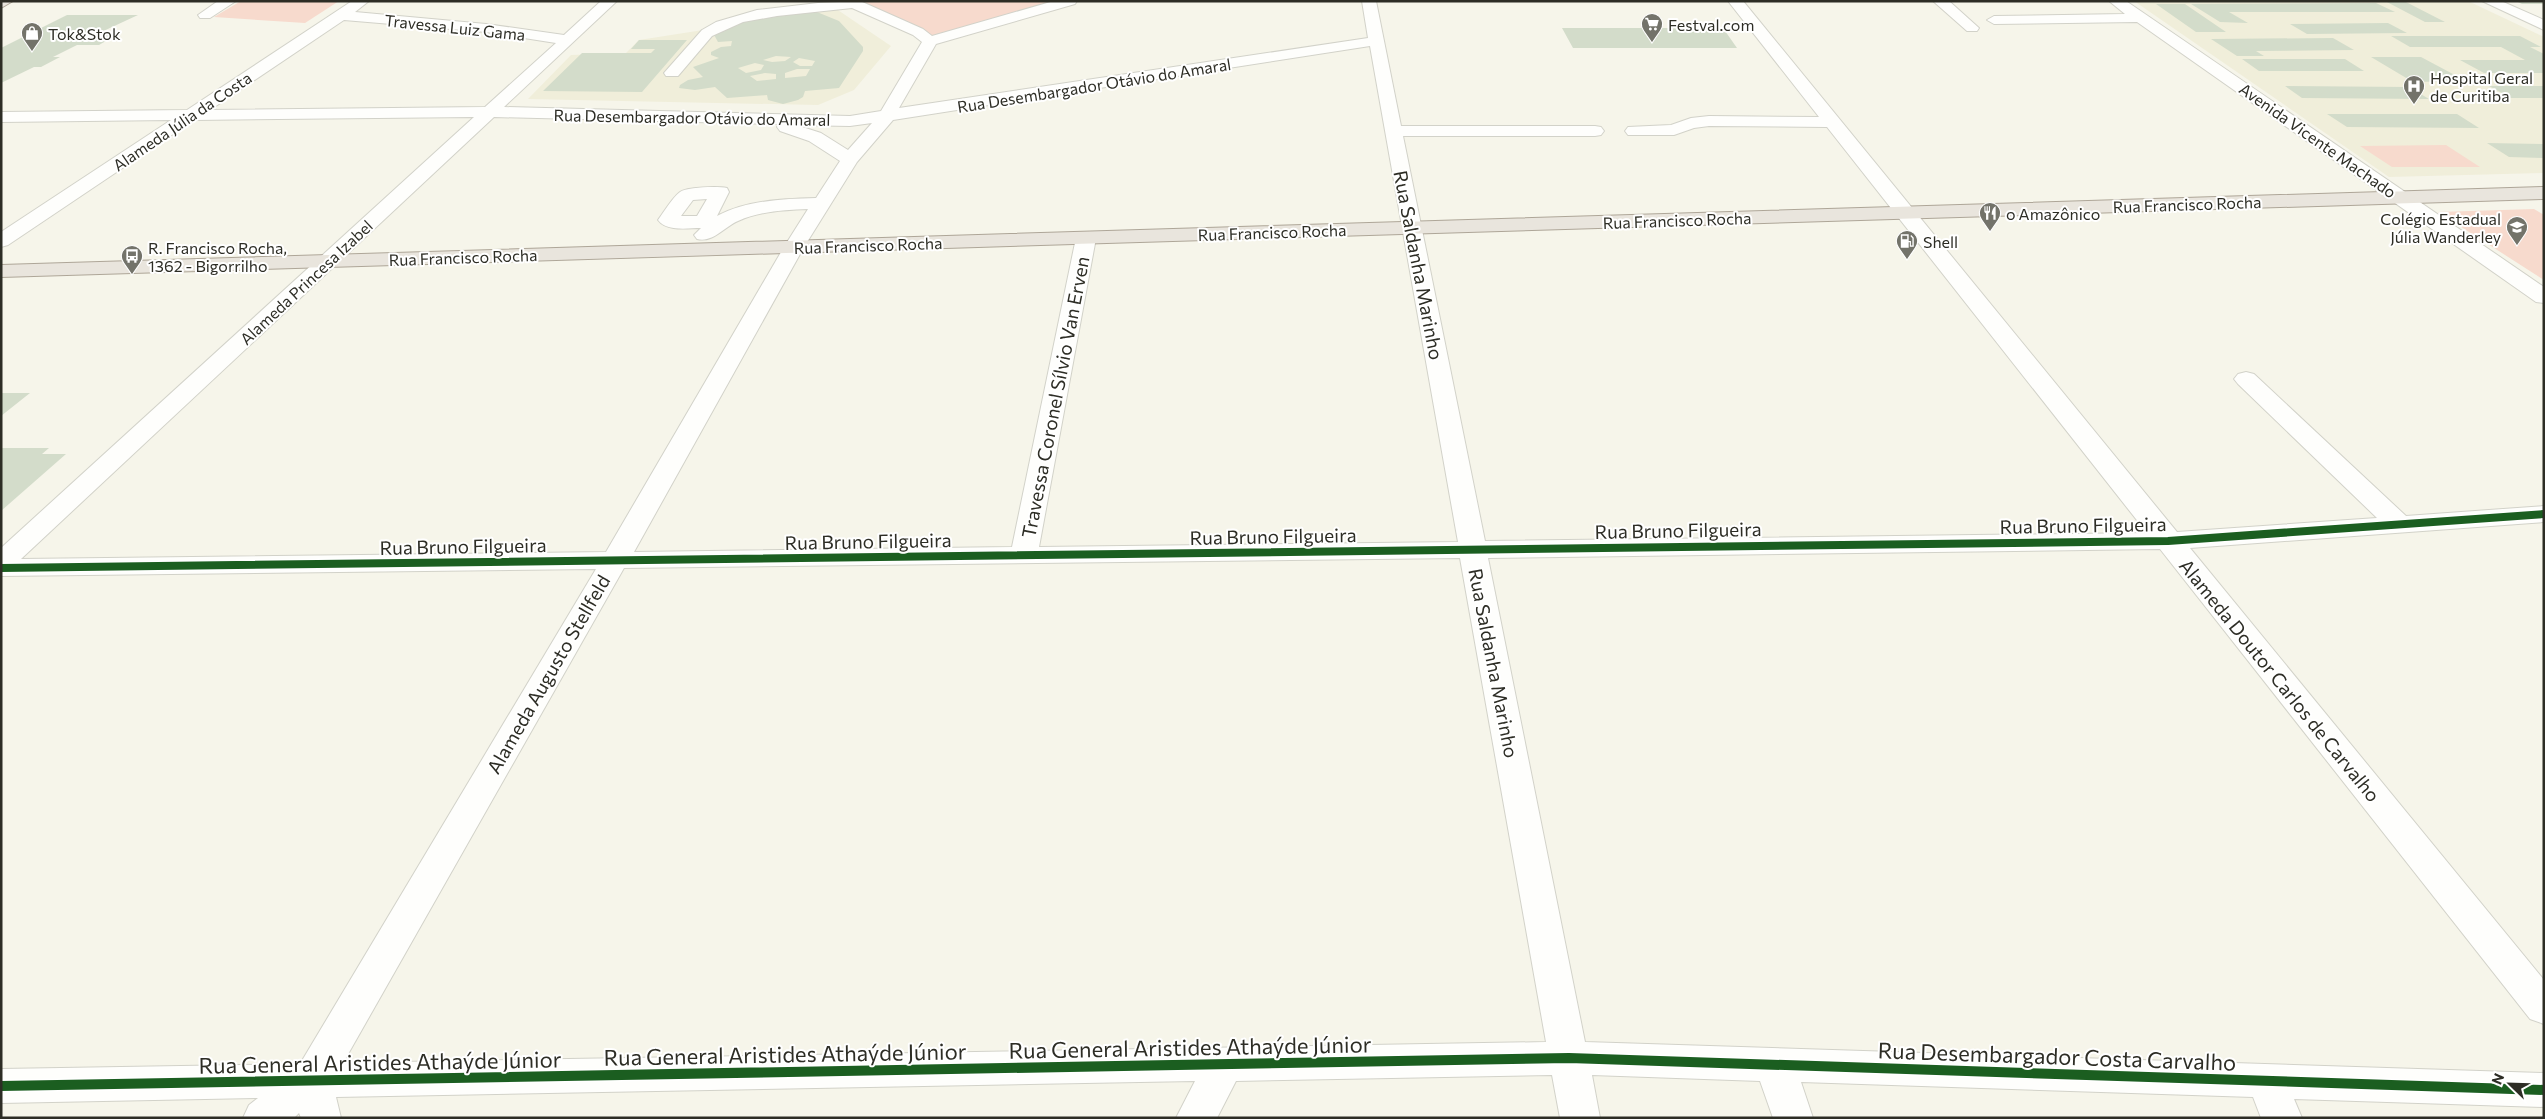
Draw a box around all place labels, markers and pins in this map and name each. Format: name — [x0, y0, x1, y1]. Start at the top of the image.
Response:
supermarket icon: Festval.com — [1640, 12, 1664, 43]
place label: Festval.com — [1668, 15, 1754, 34]
shop icon: Tok&Stok — [20, 21, 44, 52]
place label: Tok&Stok — [48, 24, 121, 43]
place label: Hospital Geral de Curitiba — [2430, 68, 2533, 105]
hospital icon: Hospital Geral de Curitiba — [2402, 74, 2426, 105]
restaurant icon: o Amazônico — [1978, 201, 2002, 232]
place label: o Amazônico — [2006, 204, 2100, 223]
place label: Colégio Estadual Júlia Wanderley — [2380, 209, 2501, 246]
school or university icon: Colégio Estadual Júlia Wanderley — [2505, 215, 2529, 246]
fuel station icon: Shell — [1895, 229, 1919, 260]
place label: Shell — [1923, 232, 1958, 251]
place label: R. Francisco Rocha, 1362 - Bigorrilho — [148, 238, 287, 275]
bus stop icon: R. Francisco Rocha, 1362 - Bigorrilho — [120, 244, 144, 275]

